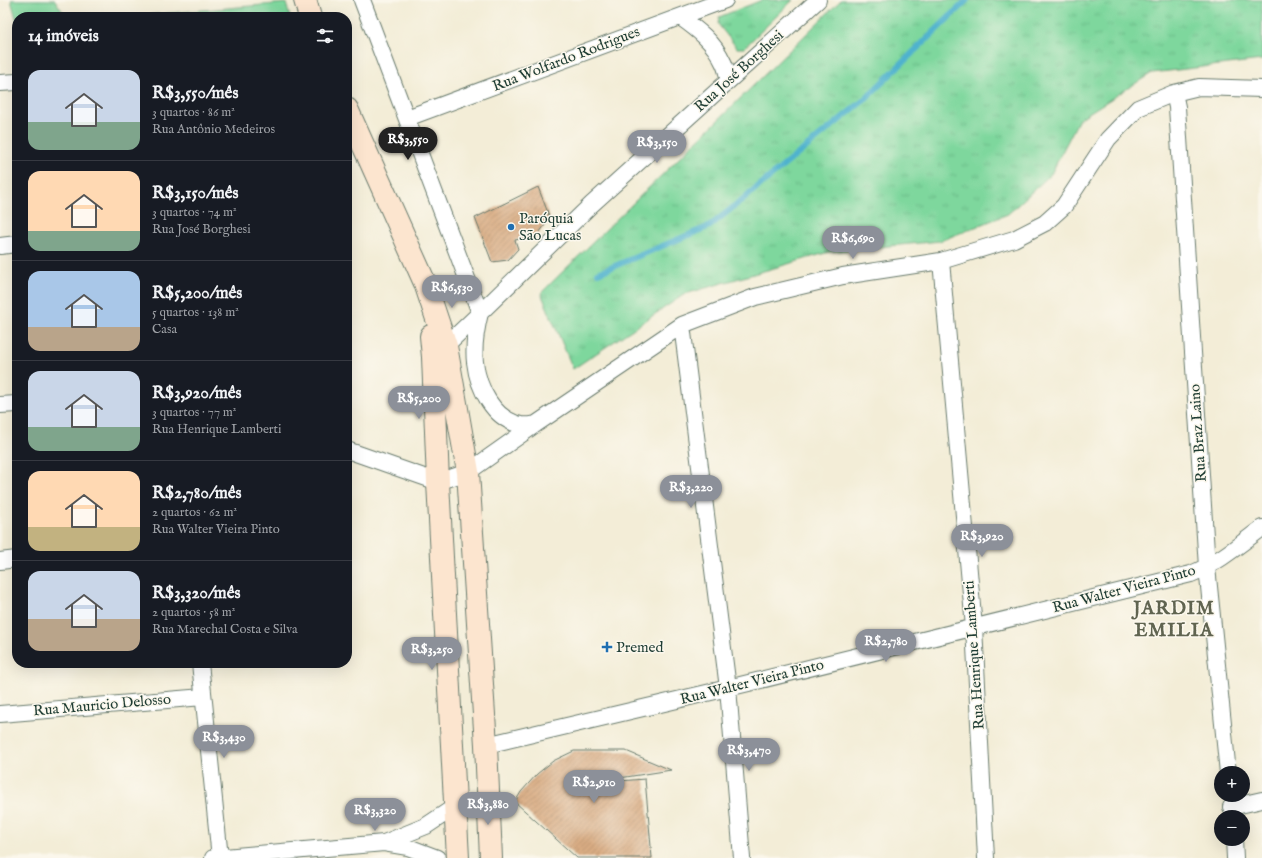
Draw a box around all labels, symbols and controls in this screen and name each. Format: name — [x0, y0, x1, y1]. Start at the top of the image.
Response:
street label: Rua Wolfardo Rodrigues — [490, 22, 642, 96]
icon: filters — [314, 25, 336, 47]
text: 14 imóveis — [28, 26, 99, 47]
street label: Rua José Borghesi — [690, 26, 788, 116]
text: R$3,550/mês — [152, 83, 238, 104]
icon: home — [60, 86, 108, 134]
text: 3 quartos · 86 m² — [152, 104, 235, 121]
text: Rua Antônio Medeiros — [152, 121, 275, 138]
pin: R$3,550 — [371, 127, 445, 161]
pin: R$3,150 — [620, 130, 694, 164]
text: R$3,550 — [387, 131, 429, 148]
text: R$3,150 — [636, 134, 678, 151]
text: R$3,150/mês — [152, 183, 239, 204]
icon: home — [60, 187, 108, 235]
text: 3 quartos · 74 m² — [152, 204, 237, 221]
place label: Paróquia São Lucas — [519, 209, 581, 245]
text: Rua José Borghesi — [152, 221, 251, 238]
marker: Paróquia São Lucas — [506, 222, 516, 232]
pin: R$6,690 — [816, 226, 890, 260]
text: R$6,690 — [831, 230, 875, 247]
pin: R$6,530 — [415, 275, 489, 309]
text: R$6,530 — [431, 279, 473, 296]
text: R$5,200/mês — [152, 283, 242, 304]
icon: home — [60, 287, 108, 335]
text: 5 quartos · 138 m² — [152, 304, 239, 321]
text: Casa — [152, 321, 177, 338]
text: R$3,920/mês — [152, 383, 242, 404]
street label: Rua Braz Laino — [1185, 383, 1211, 483]
pin: R$5,200 — [382, 386, 456, 420]
icon: home — [60, 387, 108, 435]
text: R$5,200 — [397, 390, 441, 407]
text: 3 quartos · 77 m² — [152, 404, 236, 421]
text: Rua Henrique Lamberti — [152, 421, 282, 438]
pin: R$3,220 — [654, 475, 728, 509]
text: R$3,220 — [669, 479, 713, 496]
text: R$2,780/mês — [152, 483, 241, 504]
icon: home — [60, 487, 108, 535]
text: 2 quartos · 62 m² — [152, 504, 237, 521]
text: Rua Walter Vieira Pinto — [152, 521, 280, 538]
pin: R$3,920 — [945, 524, 1019, 558]
text: R$3,920 — [960, 528, 1004, 545]
street label: Rua Walter Vieira Pinto — [1050, 561, 1198, 617]
street label: Rua Henrique Lamberti — [959, 580, 989, 730]
text: R$3,320/mês — [152, 583, 240, 604]
icon: home — [60, 587, 108, 635]
district label: JARDIM EMILIA — [1130, 597, 1215, 643]
text: 2 quartos · 58 m² — [152, 604, 235, 621]
text: Rua Marechal Costa e Silva — [152, 621, 298, 638]
pin: R$2,780 — [849, 629, 923, 663]
text: R$2,780 — [864, 633, 908, 650]
pin: R$3,250 — [395, 637, 469, 671]
place label: Premed — [616, 638, 664, 657]
text: R$3,250 — [411, 641, 453, 658]
marker: Premed — [601, 641, 613, 653]
street label: Rua Walter Vieira Pinto — [678, 655, 826, 709]
street label: Rua Mauricio Delosso — [32, 690, 172, 720]
pin: R$3,430 — [187, 725, 261, 759]
text: R$3,430 — [202, 729, 246, 746]
pin: R$3,470 — [712, 738, 786, 772]
text: R$3,470 — [727, 742, 771, 759]
map controls — [1214, 766, 1250, 846]
button: + — [1214, 766, 1250, 802]
pin: R$2,910 — [557, 770, 631, 804]
text: R$2,910 — [572, 774, 616, 791]
pin: R$3,880 — [451, 792, 525, 826]
text: R$3,880 — [467, 796, 509, 813]
pin: R$3,320 — [338, 798, 412, 832]
text: R$3,320 — [354, 802, 396, 819]
button: − — [1214, 810, 1250, 846]

